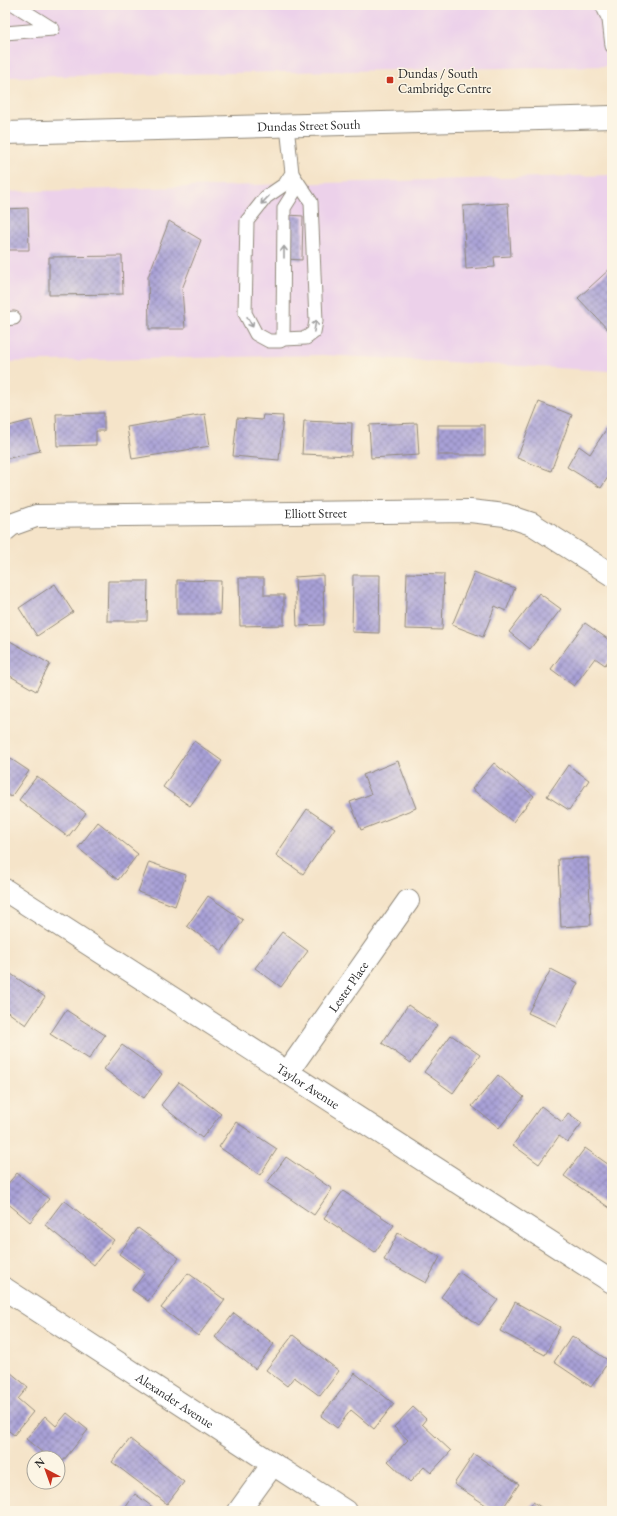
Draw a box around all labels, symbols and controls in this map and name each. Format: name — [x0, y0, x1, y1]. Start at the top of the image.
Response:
place label: Dundas / South Cambridge Centre — [398, 65, 491, 97]
marker: Dundas / South Cambridge Centre — [385, 75, 395, 85]
street label: Dundas Street South — [257, 116, 361, 135]
one-way arrow — [260, 195, 270, 205]
one-way arrow — [280, 246, 287, 259]
one-way arrow — [247, 316, 254, 328]
one-way arrow — [311, 320, 319, 333]
street label: Elliott Street — [284, 504, 347, 522]
street label: Lester Place — [325, 958, 372, 1015]
street label: Taylor Avenue — [273, 1060, 343, 1113]
street label: Alexander Avenue — [131, 1368, 217, 1432]
north arrow — [26, 1450, 66, 1490]
text: N — [31, 1454, 47, 1471]

